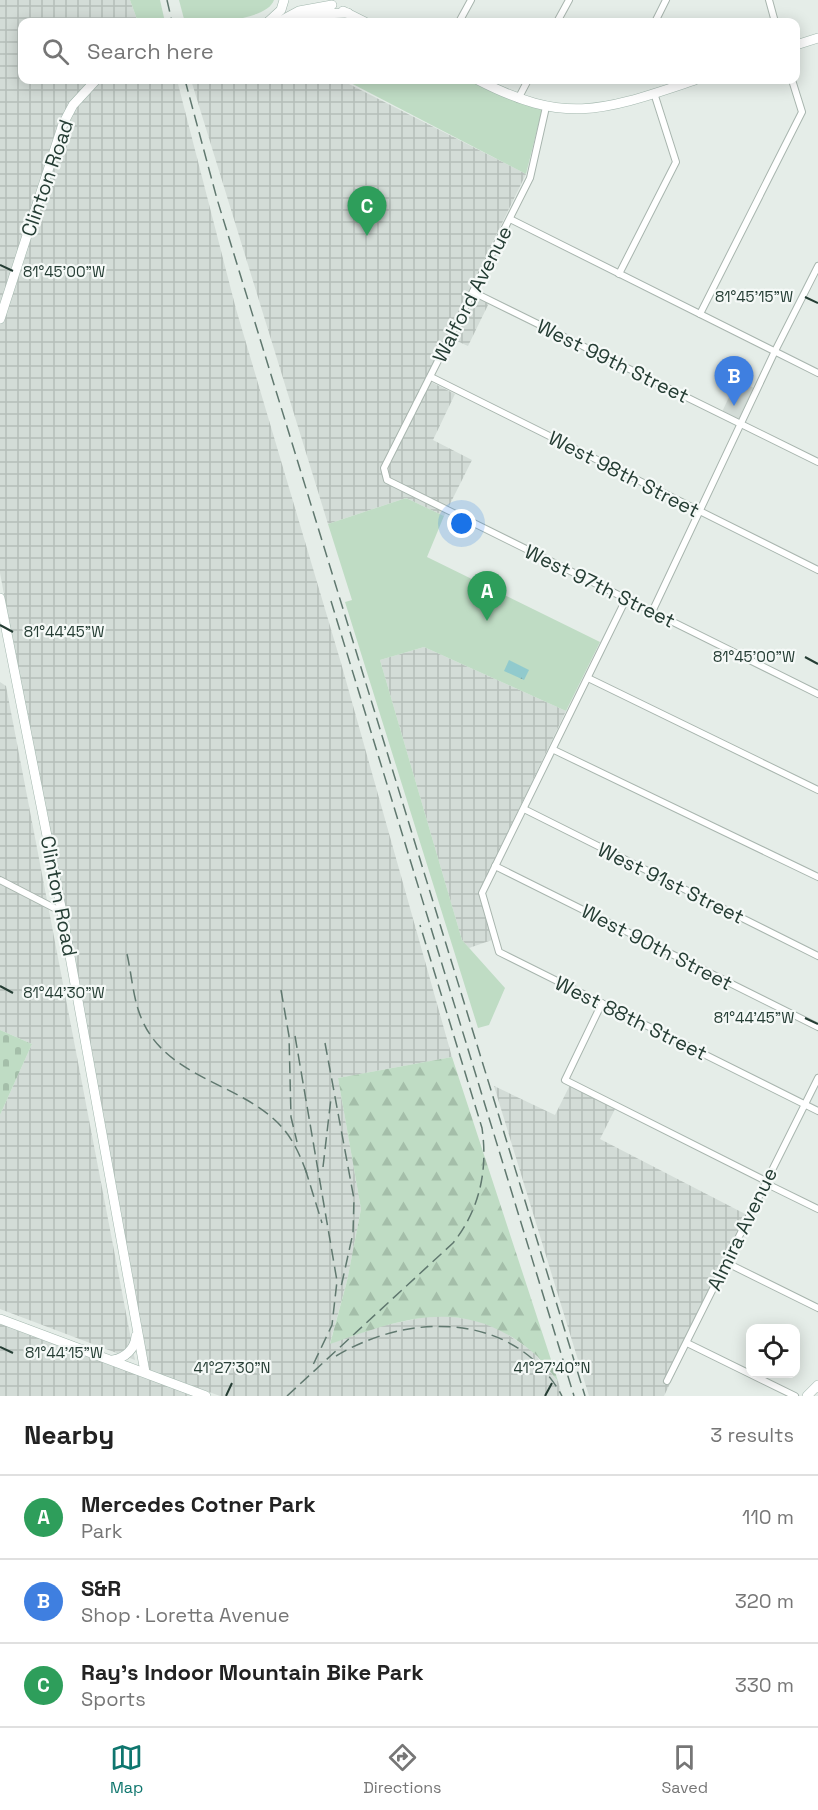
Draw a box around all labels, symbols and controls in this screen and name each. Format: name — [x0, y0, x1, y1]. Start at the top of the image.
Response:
search box — [18, 18, 800, 84]
icon: search — [39, 35, 72, 68]
text: Search here — [87, 37, 214, 65]
street label: Clinton Road — [15, 116, 79, 240]
pin: C — [348, 186, 386, 236]
street label: Walford Avenue — [426, 221, 518, 367]
text: 81°45'00"W — [23, 262, 105, 281]
text: 81°45'15"W — [715, 287, 793, 306]
street label: West 99th Street — [533, 313, 693, 409]
pin: B — [714, 356, 754, 406]
street label: West 98th Street — [544, 425, 704, 523]
your location — [447, 509, 476, 538]
street label: West 97th Street — [520, 538, 680, 634]
pin: A — [468, 572, 506, 621]
text: 81°44'45"W — [24, 622, 104, 641]
text: 81°45'00"W — [713, 647, 795, 666]
street label: Clinton Road — [35, 833, 83, 959]
street label: West 91st Street — [593, 836, 749, 930]
street label: West 90th Street — [577, 898, 737, 996]
street label: West 88th Street — [551, 970, 711, 1066]
text: 81°44'30"W — [23, 983, 105, 1002]
text: 81°44'45"W — [714, 1008, 794, 1027]
street label: Almira Avenue — [701, 1163, 783, 1295]
map controls — [746, 1324, 800, 1378]
button: locate — [746, 1324, 800, 1378]
text: 81°44'15"W — [25, 1343, 103, 1362]
text: 41°27'30"N — [193, 1358, 271, 1377]
text: 41°27'40"N — [514, 1358, 590, 1377]
text: Nearby — [24, 1418, 114, 1452]
text: 3 results — [710, 1422, 794, 1448]
text: Mercedes Cotner Park — [81, 1490, 316, 1518]
text: A — [37, 1504, 50, 1530]
text: 110 m — [742, 1504, 794, 1530]
text: Park — [81, 1518, 123, 1544]
text: S&R — [81, 1574, 121, 1602]
text: B — [37, 1588, 50, 1614]
text: 320 m — [735, 1588, 794, 1614]
text: Shop · Loretta Avenue — [81, 1602, 290, 1628]
text: Ray's Indoor Mountain Bike Park — [81, 1658, 424, 1686]
text: C — [37, 1672, 50, 1698]
text: 330 m — [735, 1672, 794, 1698]
text: Sports — [81, 1686, 146, 1712]
tab: Map — [110, 1741, 143, 1798]
tab: Directions — [363, 1741, 442, 1798]
tab: Saved — [661, 1741, 708, 1798]

